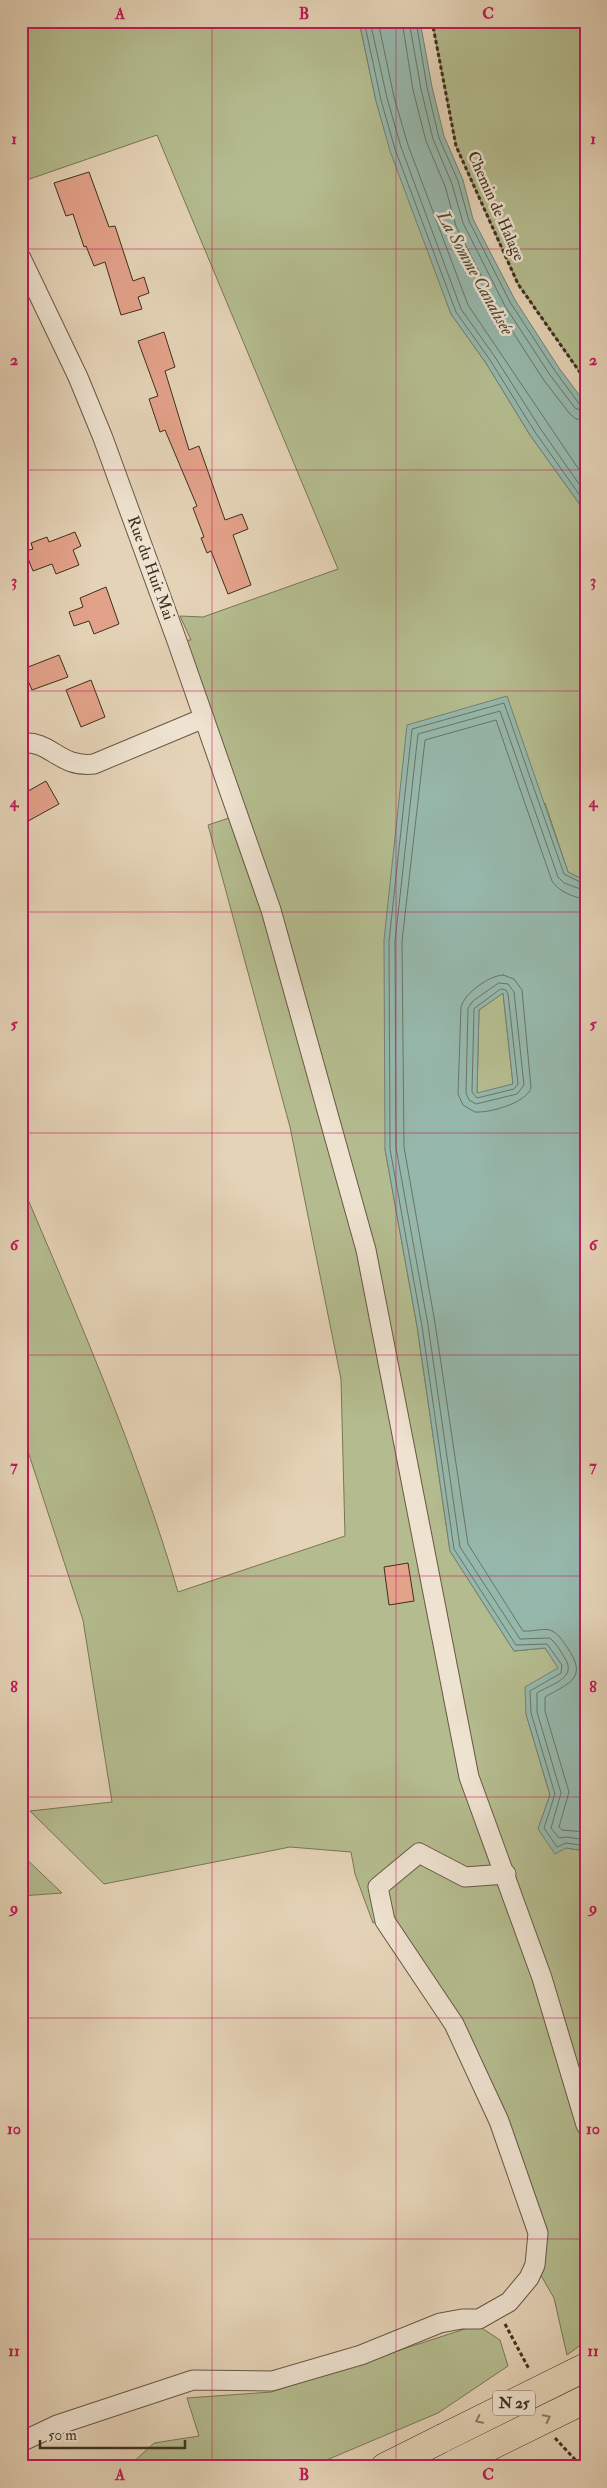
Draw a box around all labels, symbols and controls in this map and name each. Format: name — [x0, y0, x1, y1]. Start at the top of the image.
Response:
text: A — [114, 4, 126, 24]
text: B — [299, 4, 309, 24]
text: C — [482, 4, 494, 24]
text: 1 — [11, 129, 17, 149]
text: 1 — [590, 129, 596, 149]
street label: Chemin de Halage — [463, 148, 529, 264]
water label: La Somme Canalisée — [431, 206, 519, 340]
text: 2 — [10, 350, 18, 370]
text: 2 — [589, 350, 597, 370]
street label: Rue du Huit Mai — [123, 513, 179, 623]
text: 3 — [11, 571, 17, 591]
text: 3 — [590, 571, 596, 591]
text: 4 — [9, 792, 20, 812]
text: 4 — [588, 792, 599, 812]
text: 5 — [10, 1014, 18, 1034]
text: 5 — [589, 1014, 597, 1034]
text: 6 — [10, 1235, 20, 1255]
text: 6 — [589, 1235, 599, 1255]
text: 7 — [10, 1456, 18, 1476]
text: 7 — [589, 1456, 597, 1476]
text: 8 — [10, 1677, 18, 1697]
text: 8 — [589, 1677, 597, 1697]
text: 9 — [8, 1898, 18, 1918]
text: 9 — [587, 1898, 597, 1918]
text: 10 — [7, 2119, 21, 2139]
text: 10 — [586, 2119, 600, 2139]
text: 11 — [8, 2341, 20, 2361]
text: 11 — [587, 2341, 599, 2361]
road number: N 25 — [493, 2390, 535, 2416]
one-way arrow — [476, 2414, 485, 2424]
one-way arrow — [542, 2414, 551, 2425]
scale bar — [40, 2418, 185, 2450]
text: 50 m — [48, 2426, 77, 2445]
text: A — [114, 2465, 126, 2485]
text: B — [299, 2465, 309, 2485]
text: C — [482, 2465, 494, 2485]

